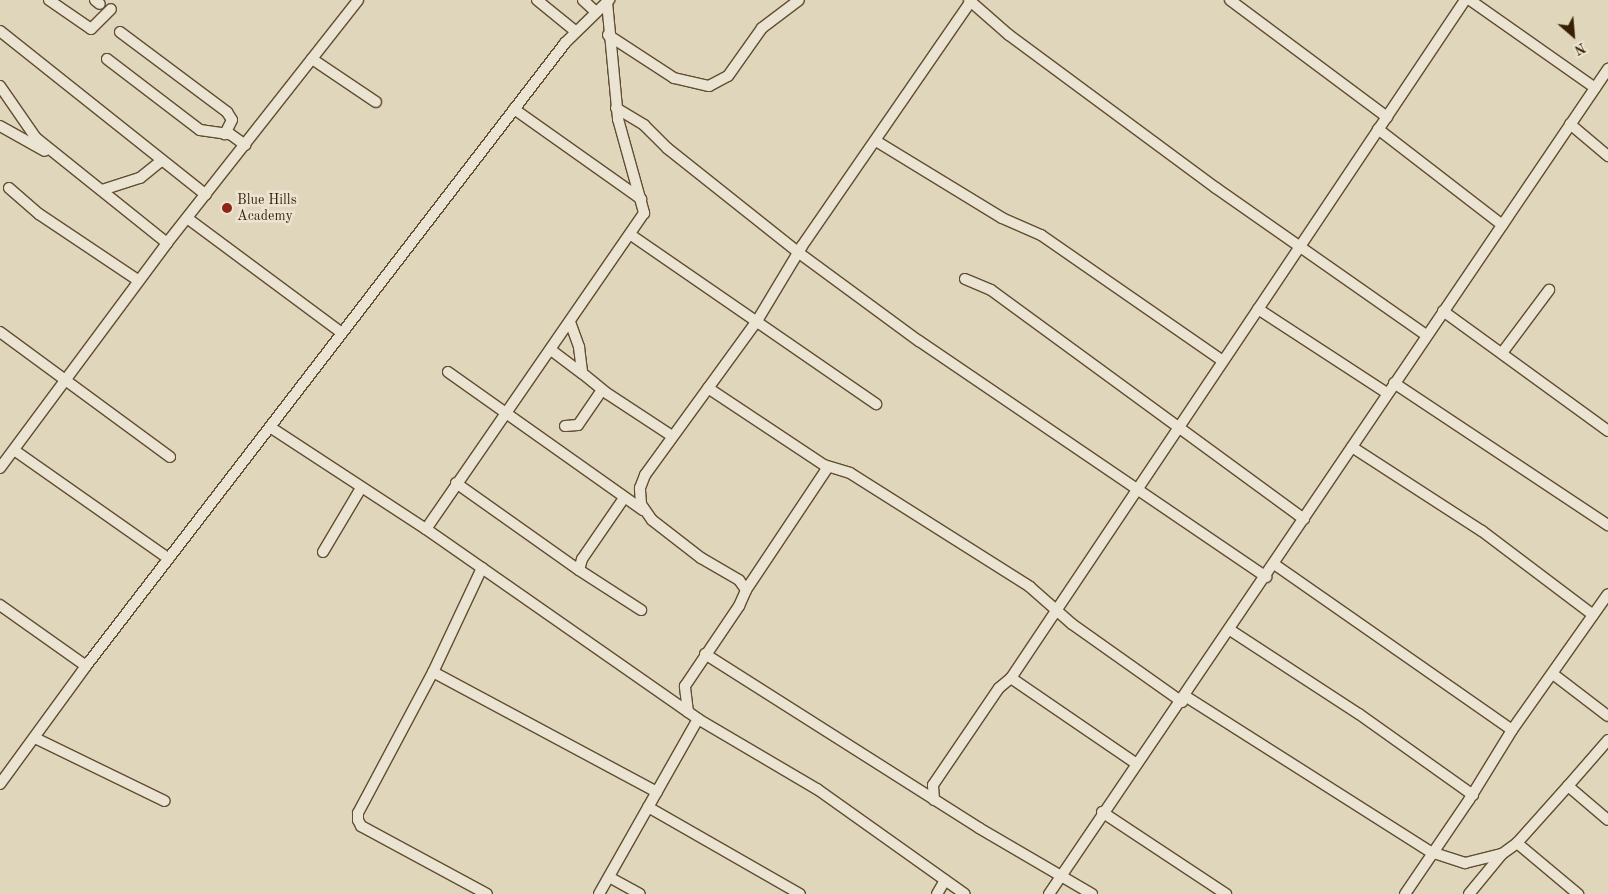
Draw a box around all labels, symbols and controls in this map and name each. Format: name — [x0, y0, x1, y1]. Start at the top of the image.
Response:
north arrow — [1548, 10, 1598, 60]
text: N — [1572, 40, 1588, 57]
place label: Blue Hills Academy — [237, 192, 297, 224]
marker: Blue Hills Academy — [221, 202, 233, 214]

